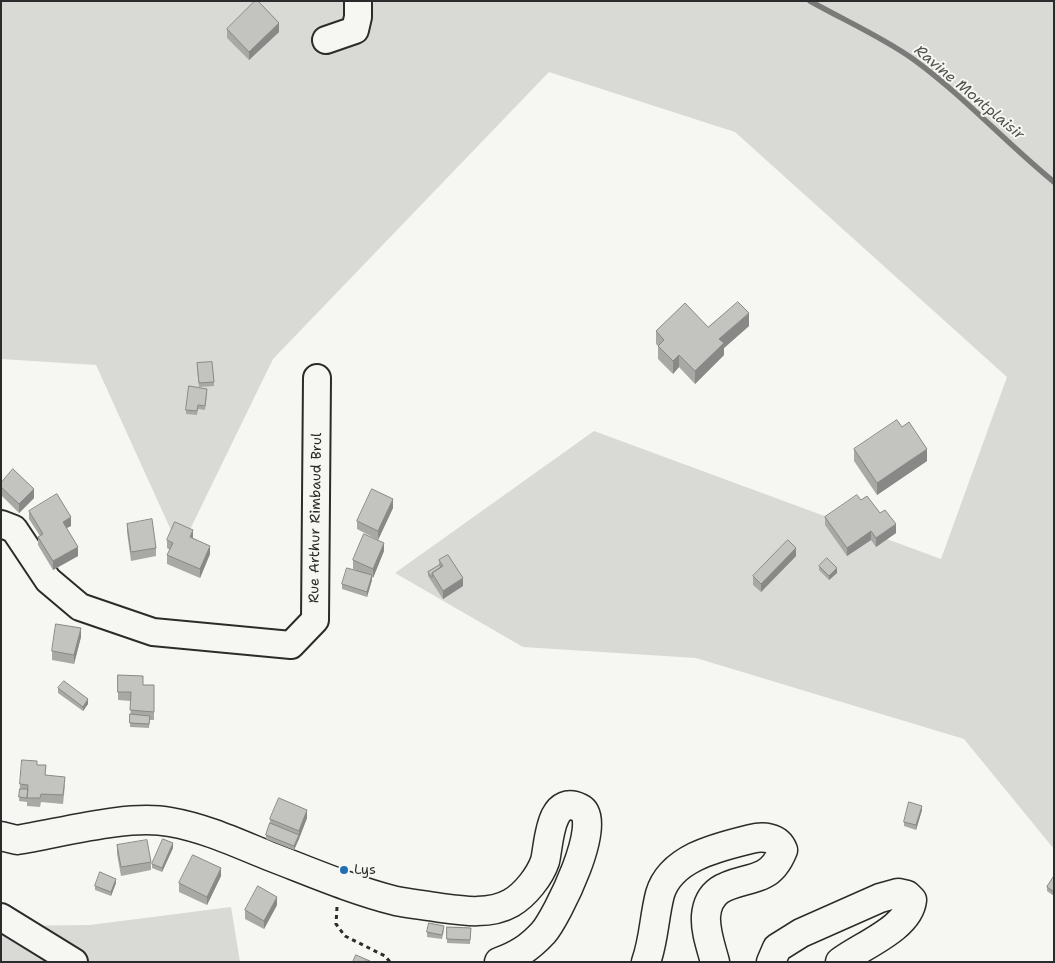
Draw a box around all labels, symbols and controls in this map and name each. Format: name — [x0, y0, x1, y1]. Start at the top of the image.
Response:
water label: Ravine Montplaisir — [910, 42, 1028, 144]
street label: Rue Arthur Rimbaud Brul — [306, 433, 326, 603]
place label: Lys — [354, 862, 376, 878]
marker: Lys — [338, 864, 350, 876]

